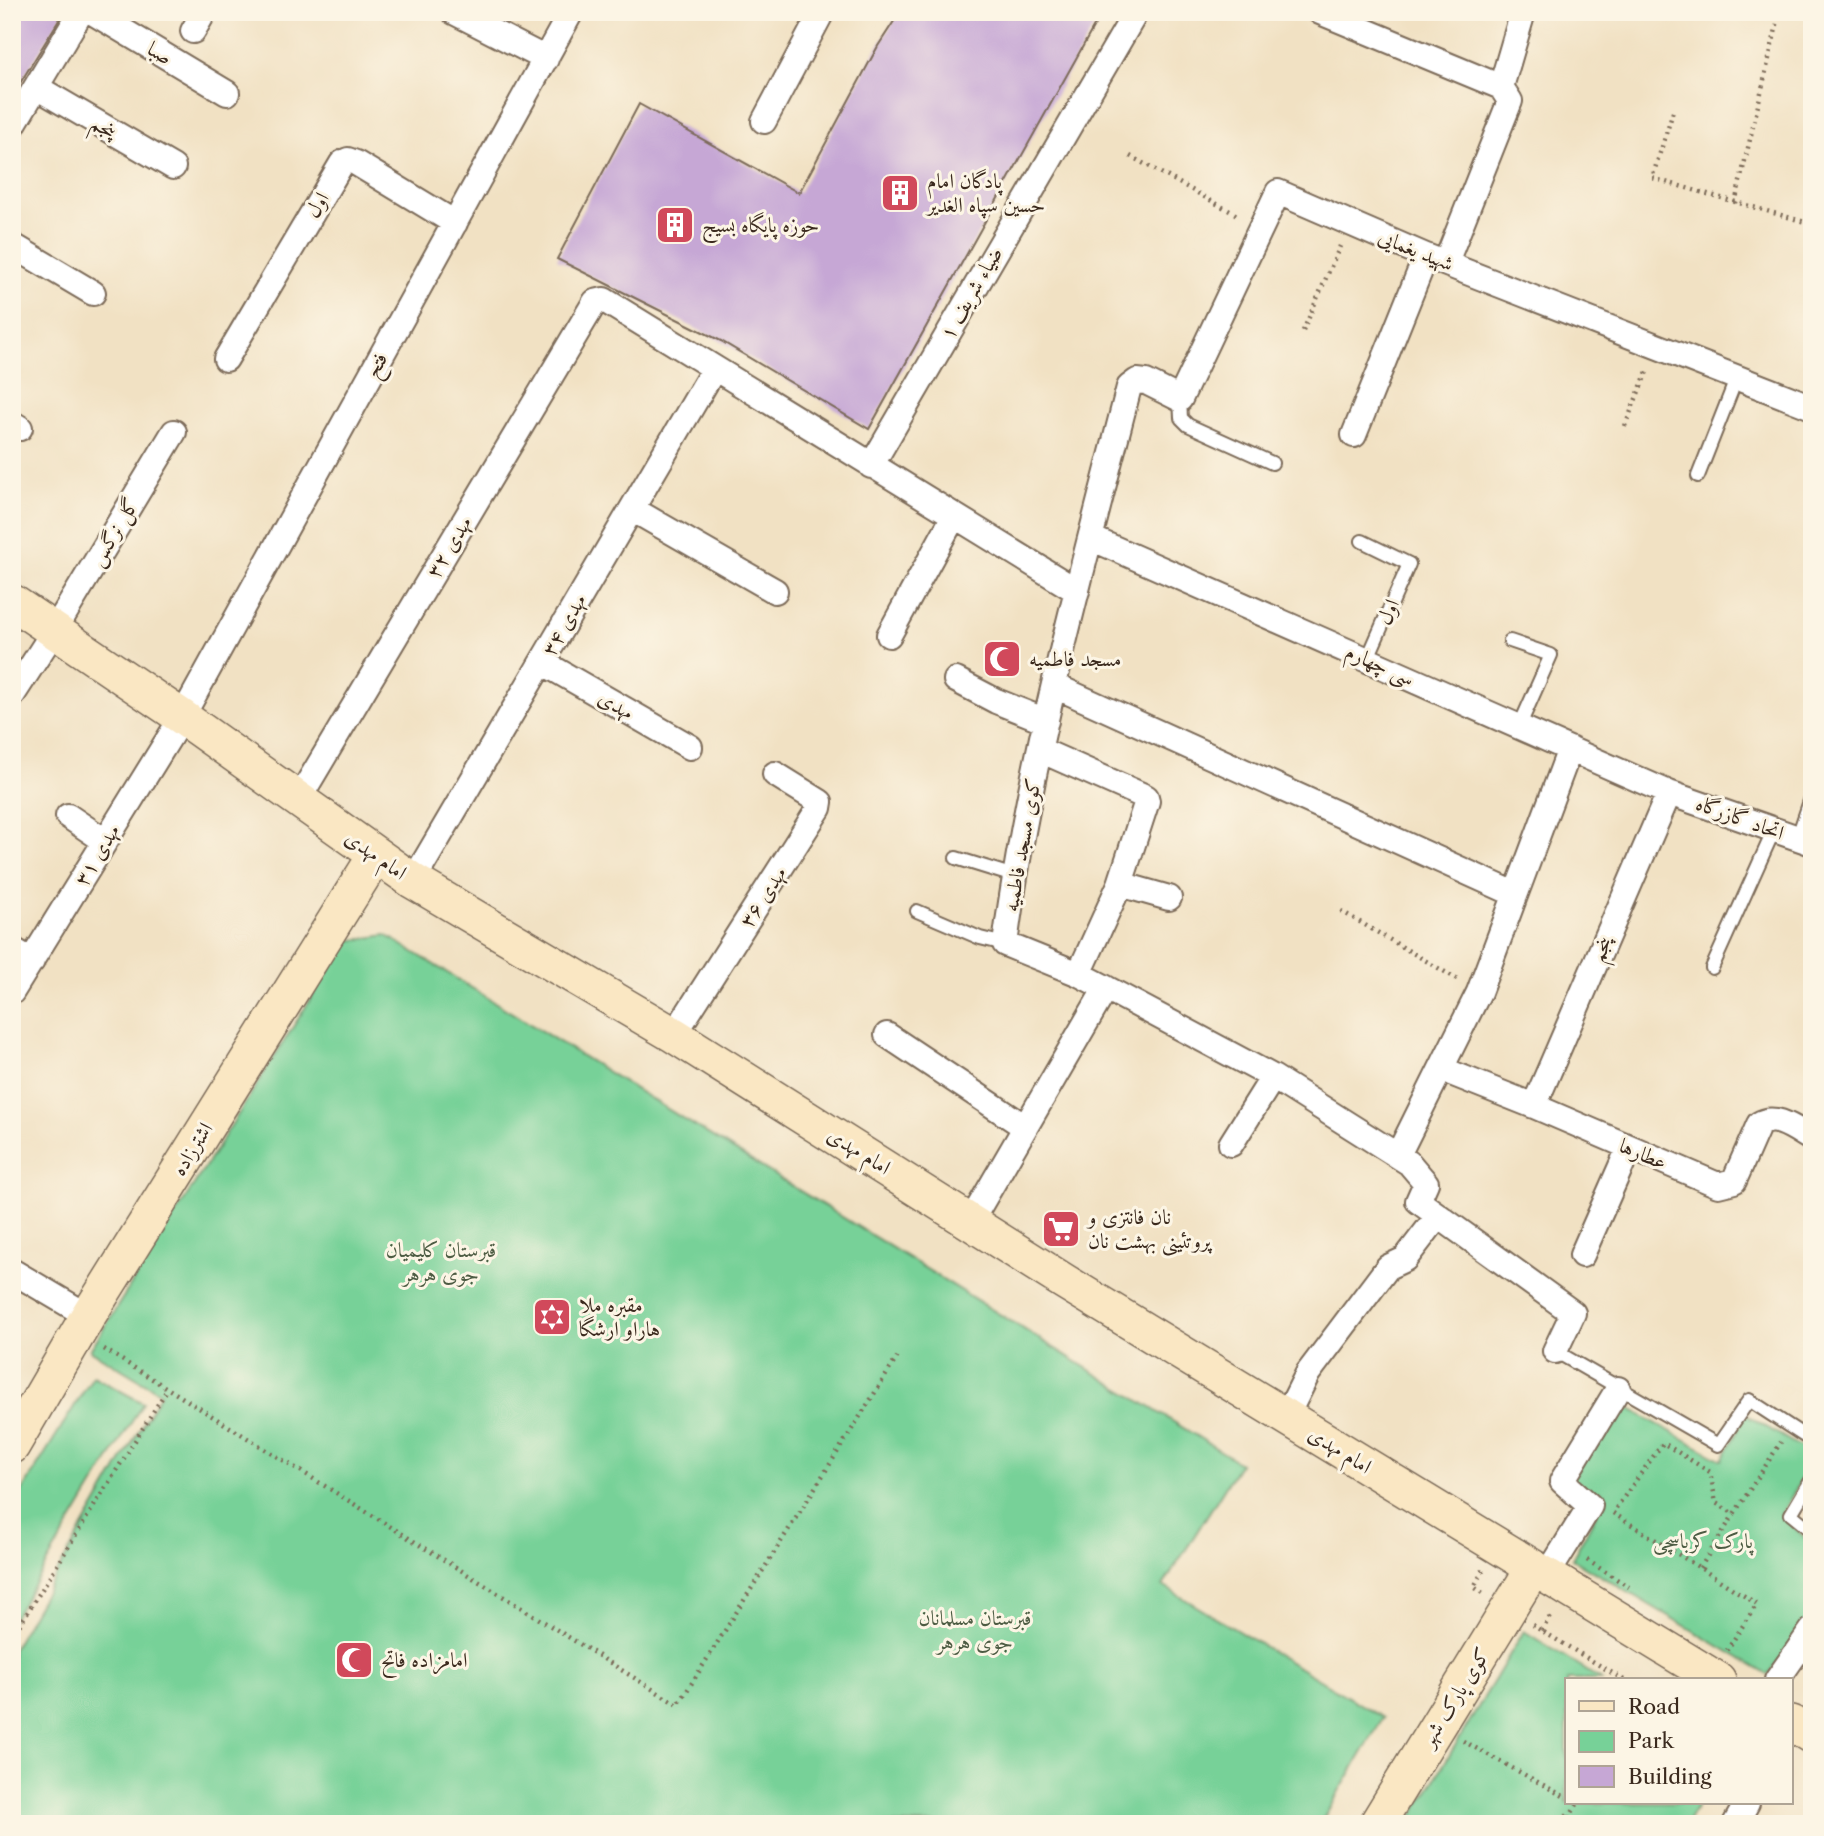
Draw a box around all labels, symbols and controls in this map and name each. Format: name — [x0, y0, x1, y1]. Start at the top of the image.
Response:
street label: صبا — [143, 36, 177, 70]
street label: پنجم — [83, 109, 123, 151]
place label: پادگان امام حسین سپاه الغدیر — [925, 168, 1045, 219]
building icon: پادگان امام حسین سپاه الغدیر — [879, 172, 921, 214]
street label: اول — [299, 187, 334, 222]
building icon: حوزه پایگاه بسیج — [654, 204, 696, 246]
place label: حوزه پایگاه بسیج — [702, 212, 819, 244]
street label: شهید یغمایی — [1374, 223, 1458, 278]
street label: ضیاء شریف ۱ — [934, 242, 1009, 344]
street label: فتح — [359, 348, 399, 385]
street label: گل نرگس — [83, 493, 146, 572]
street label: مهدی ۳۲ — [421, 512, 478, 583]
street label: مهدی ۳۴ — [536, 589, 593, 661]
street label: اول — [1371, 595, 1404, 629]
mosque icon: مسجد فاطمیه — [981, 638, 1023, 680]
street label: سی چهارم — [1339, 638, 1419, 696]
place label: مسجد فاطمیه — [1029, 646, 1122, 671]
street label: مهدی — [593, 684, 639, 726]
street label: کوی مسجد فاطمیه — [997, 776, 1047, 914]
street label: اتحاد گازرگاه — [1693, 790, 1788, 845]
street label: مهدی ۳۱ — [69, 820, 126, 891]
street label: امام مهدی — [337, 824, 412, 890]
street label: مهدی ۳۶ — [734, 862, 793, 933]
street label: پنجم — [1584, 931, 1625, 968]
street label: اشترزاده — [166, 1117, 218, 1180]
street label: امام مهدی — [820, 1122, 895, 1185]
street label: عطارها — [1616, 1132, 1671, 1175]
place label: نان فانتزی و پروتئینی بهشت نان — [1086, 1204, 1213, 1256]
supermarket icon: نان فانتزی و پروتئینی بهشت نان — [1040, 1208, 1082, 1250]
park label: قبرستان کلیمیان جوی هرهر — [386, 1237, 496, 1287]
place label: مقبره ملا هاراو ارشگا — [579, 1292, 660, 1341]
synagogue icon: مقبره ملا هاراو ارشگا — [531, 1296, 573, 1338]
street label: امام مهدی — [1301, 1421, 1376, 1484]
park label: پارک کرباسچی — [1653, 1528, 1754, 1556]
park label: قبرستان مسلمانان جوی هرهر — [919, 1605, 1031, 1655]
mosque icon: امامزاده فاتح — [333, 1639, 375, 1681]
street label: کوی پارک شهر — [1413, 1643, 1497, 1754]
place label: امامزاده فاتح — [381, 1647, 468, 1678]
legend — [1565, 1678, 1792, 1804]
text: Road — [1628, 1694, 1680, 1719]
text: Park — [1628, 1728, 1674, 1753]
text: Building — [1628, 1764, 1713, 1789]

